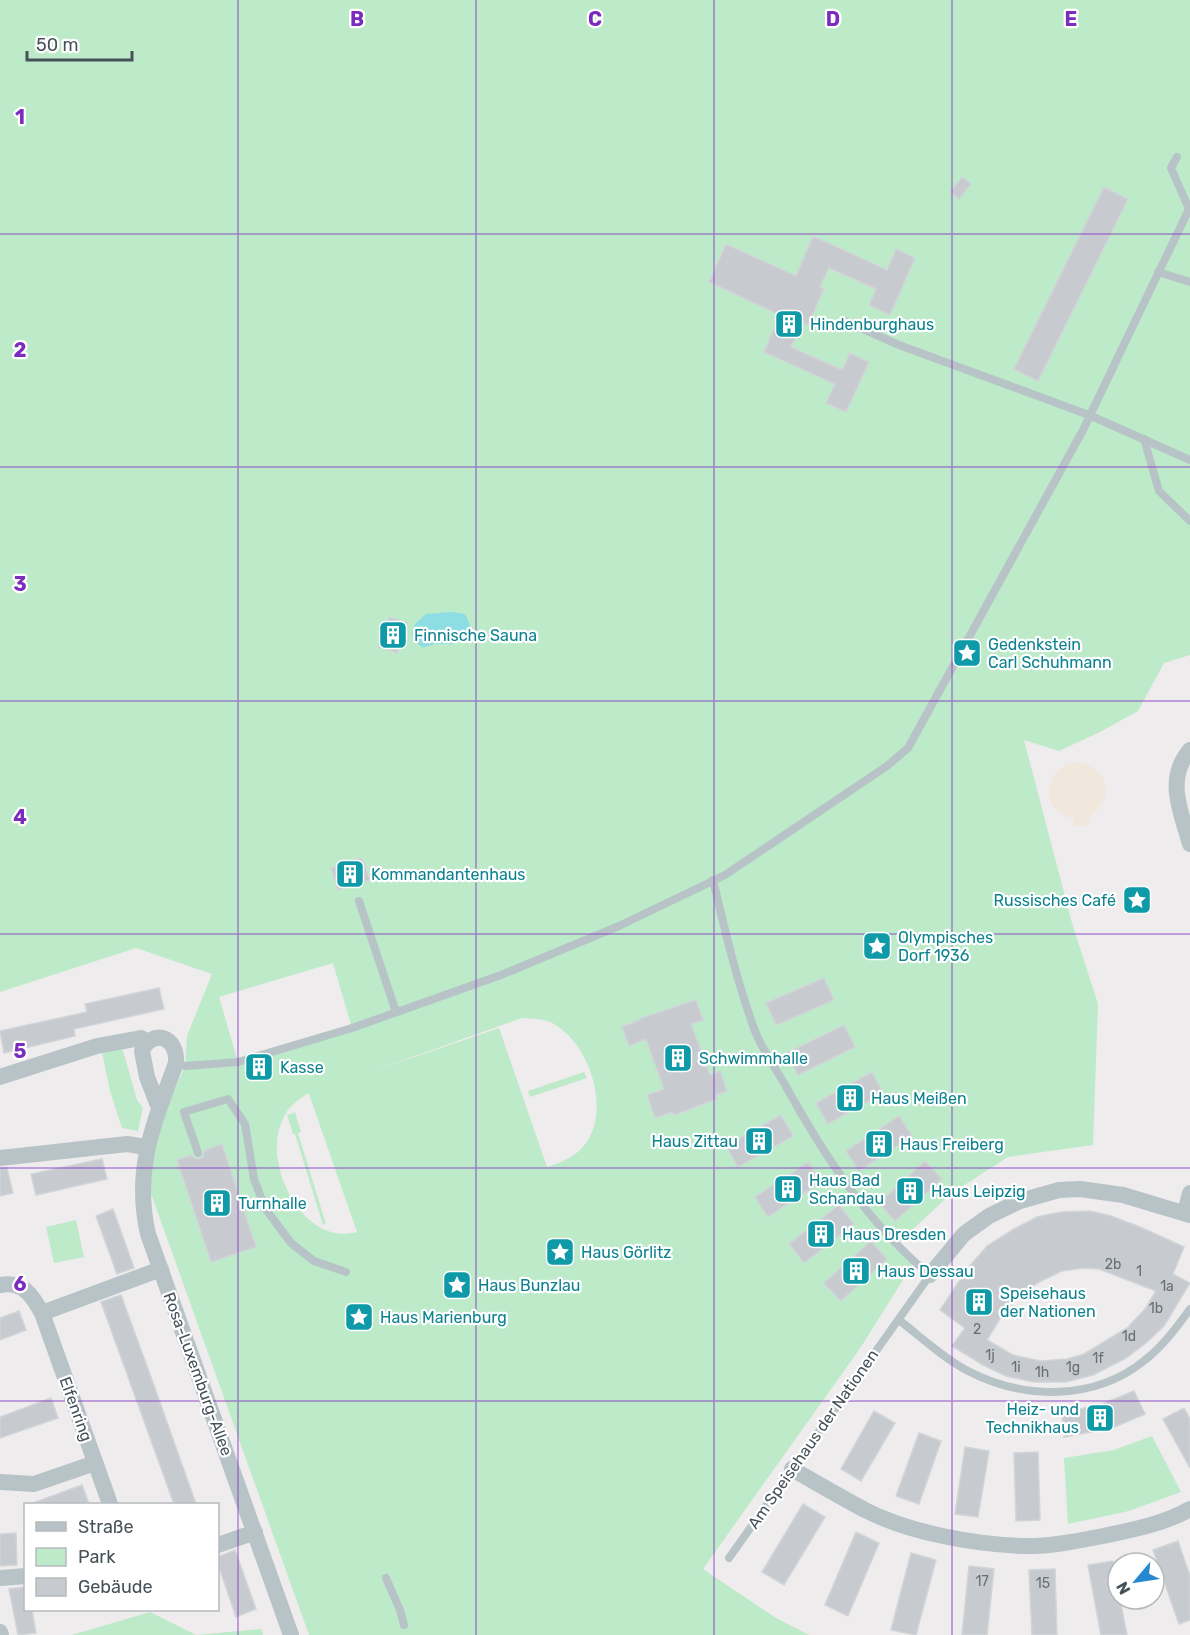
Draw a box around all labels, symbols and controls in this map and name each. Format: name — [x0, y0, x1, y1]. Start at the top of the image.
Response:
text: B — [350, 7, 364, 31]
text: C — [588, 7, 602, 31]
text: D — [826, 7, 840, 31]
text: E — [1065, 7, 1077, 31]
scale bar — [27, 24, 132, 62]
text: 50 m — [36, 34, 79, 56]
text: 1 — [15, 105, 25, 129]
building icon: Hindenburghaus — [773, 308, 805, 340]
place label: Hindenburghaus — [810, 315, 934, 334]
text: 2 — [14, 338, 27, 362]
text: 3 — [13, 572, 27, 596]
building icon: Finnische Sauna — [377, 619, 409, 651]
place label: Finnische Sauna — [414, 626, 537, 645]
place label: Gedenkstein Carl Schuhmann — [988, 635, 1112, 672]
place icon: Gedenkstein Carl Schuhmann — [951, 637, 983, 669]
text: 4 — [13, 805, 27, 829]
building icon: Kommandantenhaus — [334, 858, 366, 890]
place label: Kommandantenhaus — [371, 865, 526, 884]
place icon: Russisches Café — [1121, 884, 1153, 916]
place label: Russisches Café — [994, 891, 1116, 910]
place label: Olympisches Dorf 1936 — [898, 928, 993, 965]
place icon: Olympisches Dorf 1936 — [861, 930, 893, 962]
text: 5 — [14, 1039, 27, 1063]
building icon: Schwimmhalle — [662, 1042, 694, 1074]
place label: Schwimmhalle — [699, 1049, 808, 1068]
building icon: Kasse — [243, 1051, 275, 1083]
place label: Kasse — [280, 1058, 324, 1077]
building icon: Haus Meißen — [834, 1082, 866, 1114]
place label: Haus Meißen — [871, 1089, 967, 1108]
building icon: Haus Zittau — [743, 1125, 775, 1157]
building icon: Haus Freiberg — [863, 1128, 895, 1160]
place label: Haus Zittau — [652, 1132, 738, 1151]
place label: Haus Freiberg — [900, 1135, 1004, 1154]
place label: Haus Bad Schandau — [809, 1171, 884, 1208]
building icon: Haus Bad Schandau — [772, 1173, 804, 1205]
building icon: Haus Leipzig — [894, 1175, 926, 1207]
place label: Haus Leipzig — [931, 1182, 1026, 1201]
building icon: Turnhalle — [201, 1187, 233, 1219]
place label: Turnhalle — [238, 1194, 307, 1213]
building icon: Haus Dresden — [805, 1218, 837, 1250]
place label: Haus Dresden — [842, 1225, 946, 1244]
place icon: Haus Görlitz — [544, 1236, 576, 1268]
place label: Haus Görlitz — [581, 1243, 671, 1262]
building icon: Haus Dessau — [840, 1255, 872, 1287]
house number: 2b — [1105, 1256, 1121, 1273]
place label: Haus Dessau — [877, 1262, 974, 1281]
house number: 1 — [1136, 1263, 1142, 1280]
place icon: Haus Bunzlau — [441, 1269, 473, 1301]
text: 6 — [13, 1272, 27, 1296]
place label: Haus Bunzlau — [478, 1276, 580, 1295]
house number: 1a — [1160, 1278, 1174, 1295]
place label: Speisehaus der Nationen — [1000, 1284, 1096, 1321]
building icon: Speisehaus der Nationen — [963, 1286, 995, 1318]
street label: Rosa-Luxemburg-Allee — [160, 1290, 236, 1458]
house number: 1b — [1149, 1300, 1163, 1317]
place icon: Haus Marienburg — [343, 1301, 375, 1333]
place label: Haus Marienburg — [380, 1308, 507, 1327]
house number: 2 — [973, 1321, 981, 1338]
house number: 1d — [1122, 1328, 1136, 1345]
street label: Am Speisehaus der Nationen — [744, 1346, 882, 1532]
house number: 1j — [985, 1347, 995, 1364]
house number: 1f — [1092, 1350, 1104, 1367]
house number: 1i — [1011, 1359, 1021, 1376]
house number: 1g — [1066, 1359, 1080, 1376]
house number: 1h — [1035, 1364, 1049, 1381]
street label: Elfenring — [56, 1374, 96, 1444]
place label: Heiz- und Technikhaus — [986, 1400, 1079, 1437]
building icon: Heiz- und Technikhaus — [1084, 1402, 1116, 1434]
legend — [24, 1503, 219, 1611]
text: Straße — [78, 1516, 134, 1538]
text: Park — [78, 1546, 116, 1568]
north arrow — [1106, 1551, 1166, 1611]
house number: 17 — [975, 1573, 989, 1590]
house number: 15 — [1036, 1575, 1050, 1592]
text: Gebäude — [78, 1576, 153, 1598]
text: N — [1112, 1578, 1134, 1598]

